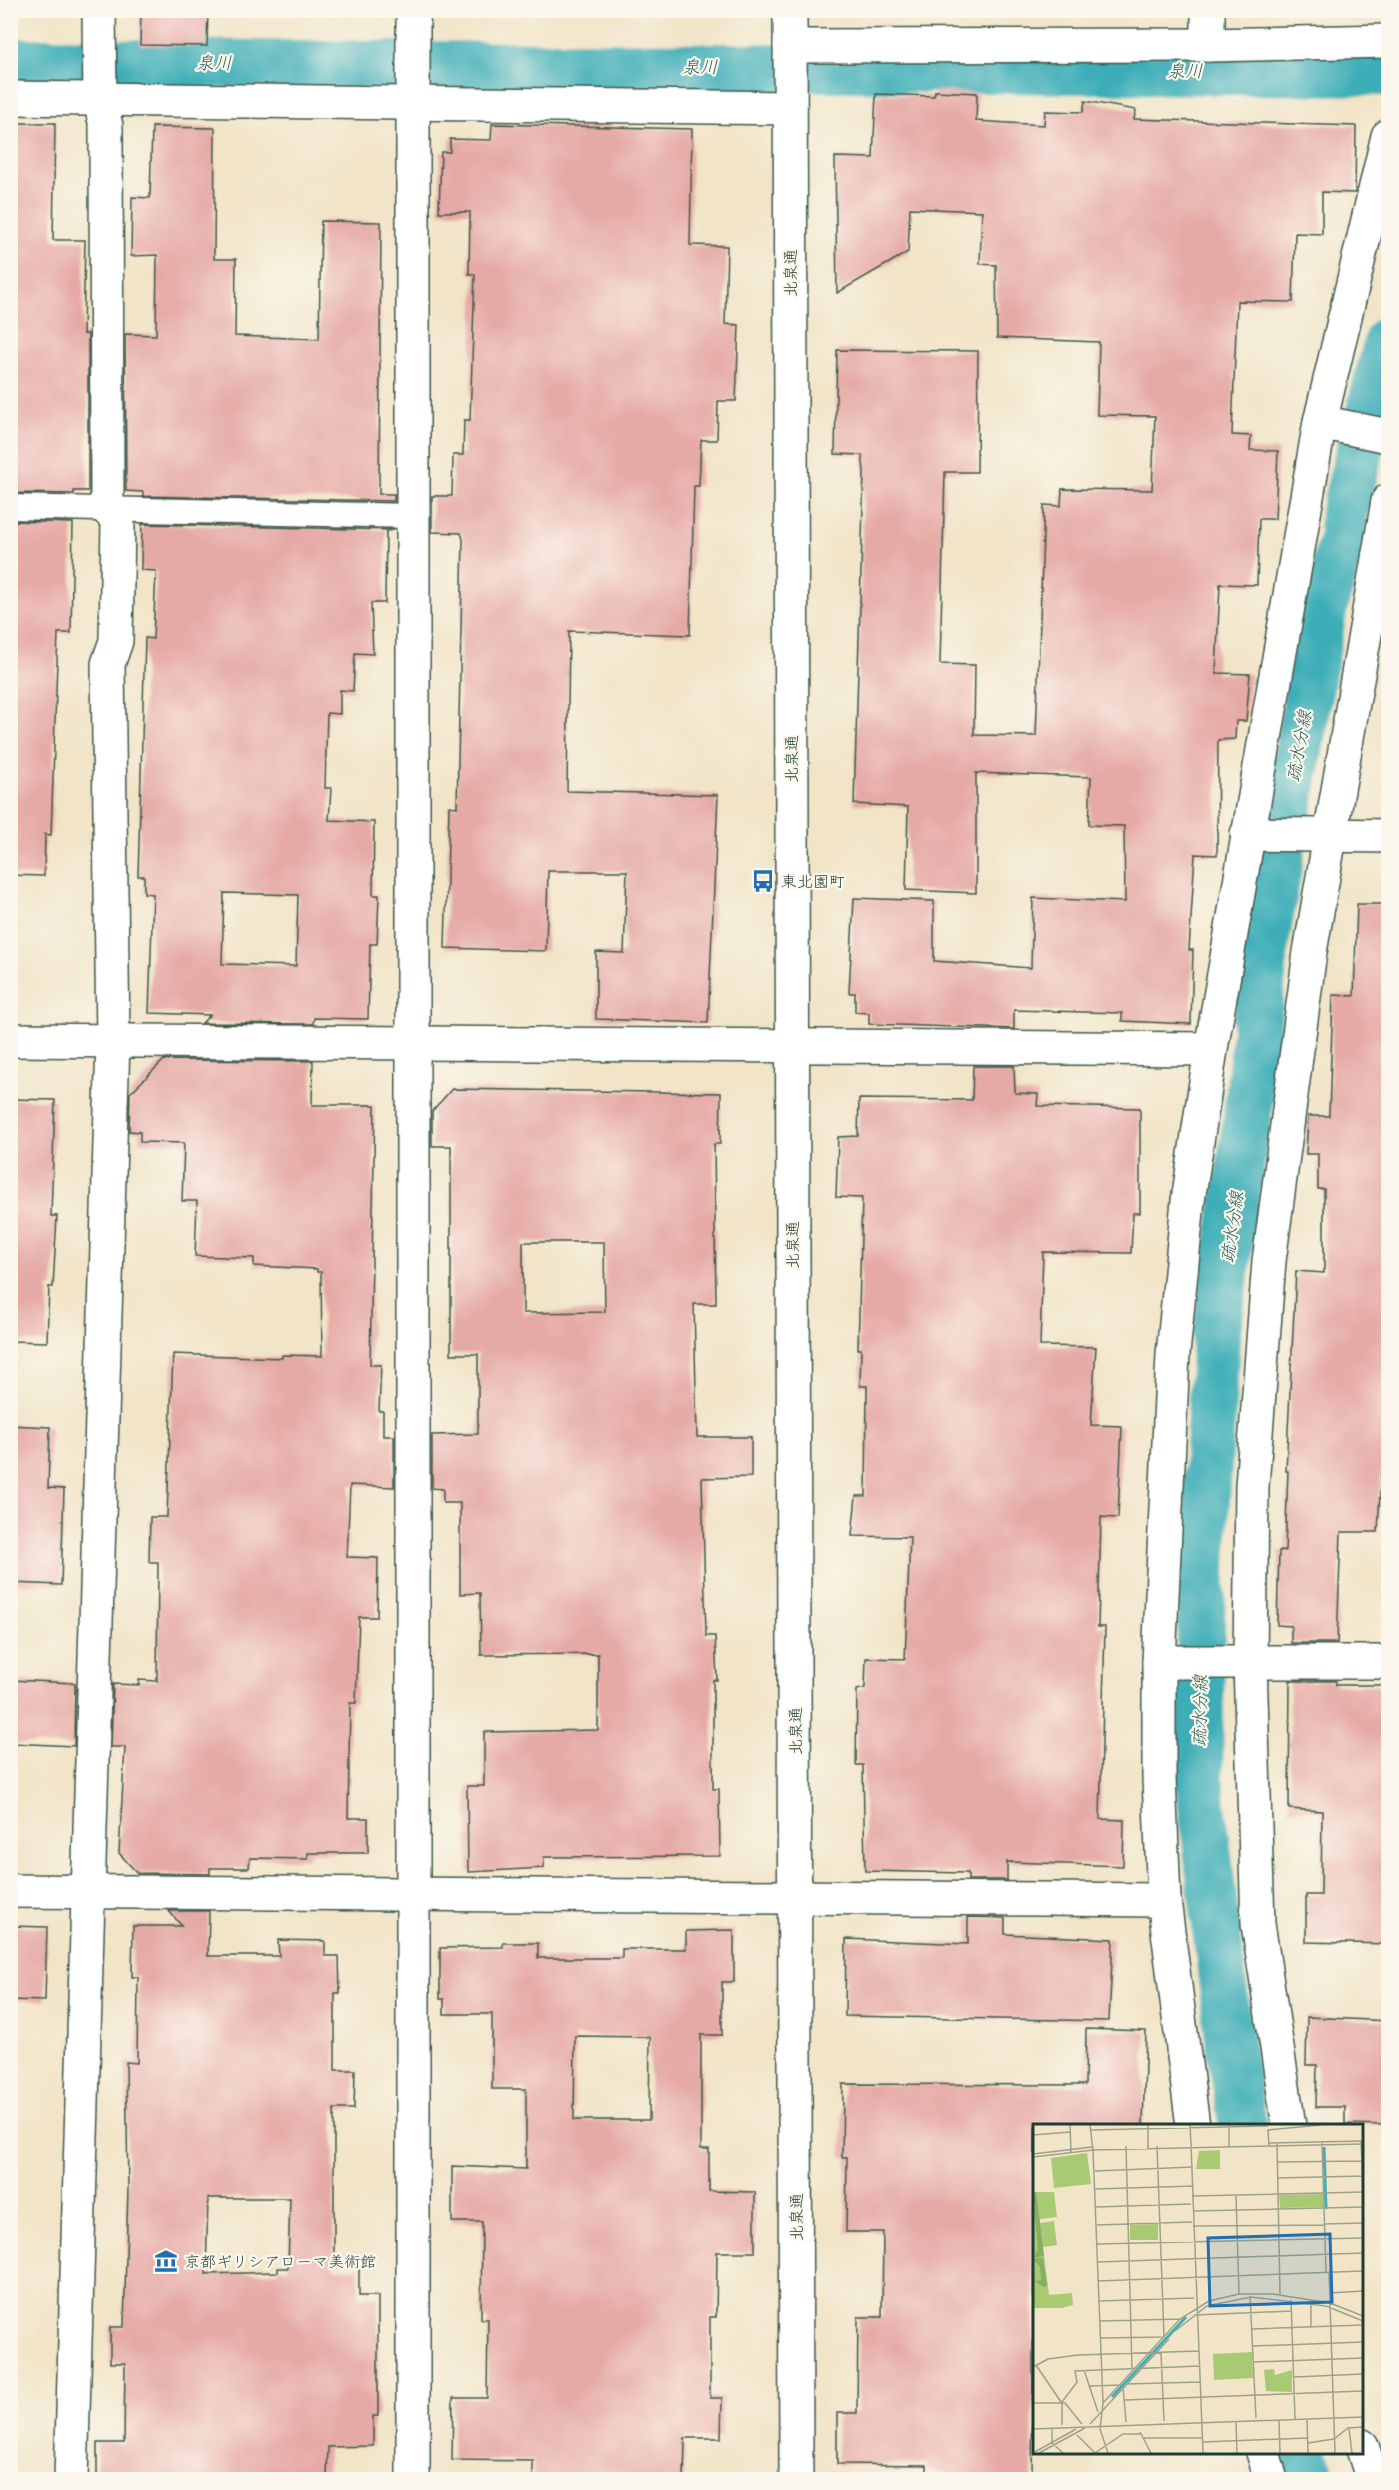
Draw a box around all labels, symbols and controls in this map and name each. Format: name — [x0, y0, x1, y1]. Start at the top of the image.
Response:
water label: 泉川 — [196, 53, 232, 74]
water label: 泉川 — [682, 57, 718, 78]
water label: 泉川 — [1167, 61, 1203, 82]
street label: 北泉通 — [782, 249, 801, 297]
water label: 疏水分線 — [1283, 708, 1316, 783]
street label: 北泉通 — [783, 735, 802, 783]
bus stop icon: 東北園町 — [750, 868, 776, 894]
place label: 東北園町 — [781, 873, 845, 892]
water label: 疏水分線 — [1217, 1189, 1248, 1264]
street label: 北泉通 — [784, 1221, 803, 1269]
water label: 疏水分線 — [1189, 1674, 1212, 1747]
street label: 北泉通 — [787, 1707, 806, 1755]
inset map — [1033, 2124, 1363, 2454]
street label: 北泉通 — [788, 2193, 807, 2241]
museum icon: 京都ギリシアローマ美術館 — [153, 2248, 179, 2274]
place label: 京都ギリシアローマ美術館 — [184, 2253, 376, 2272]

